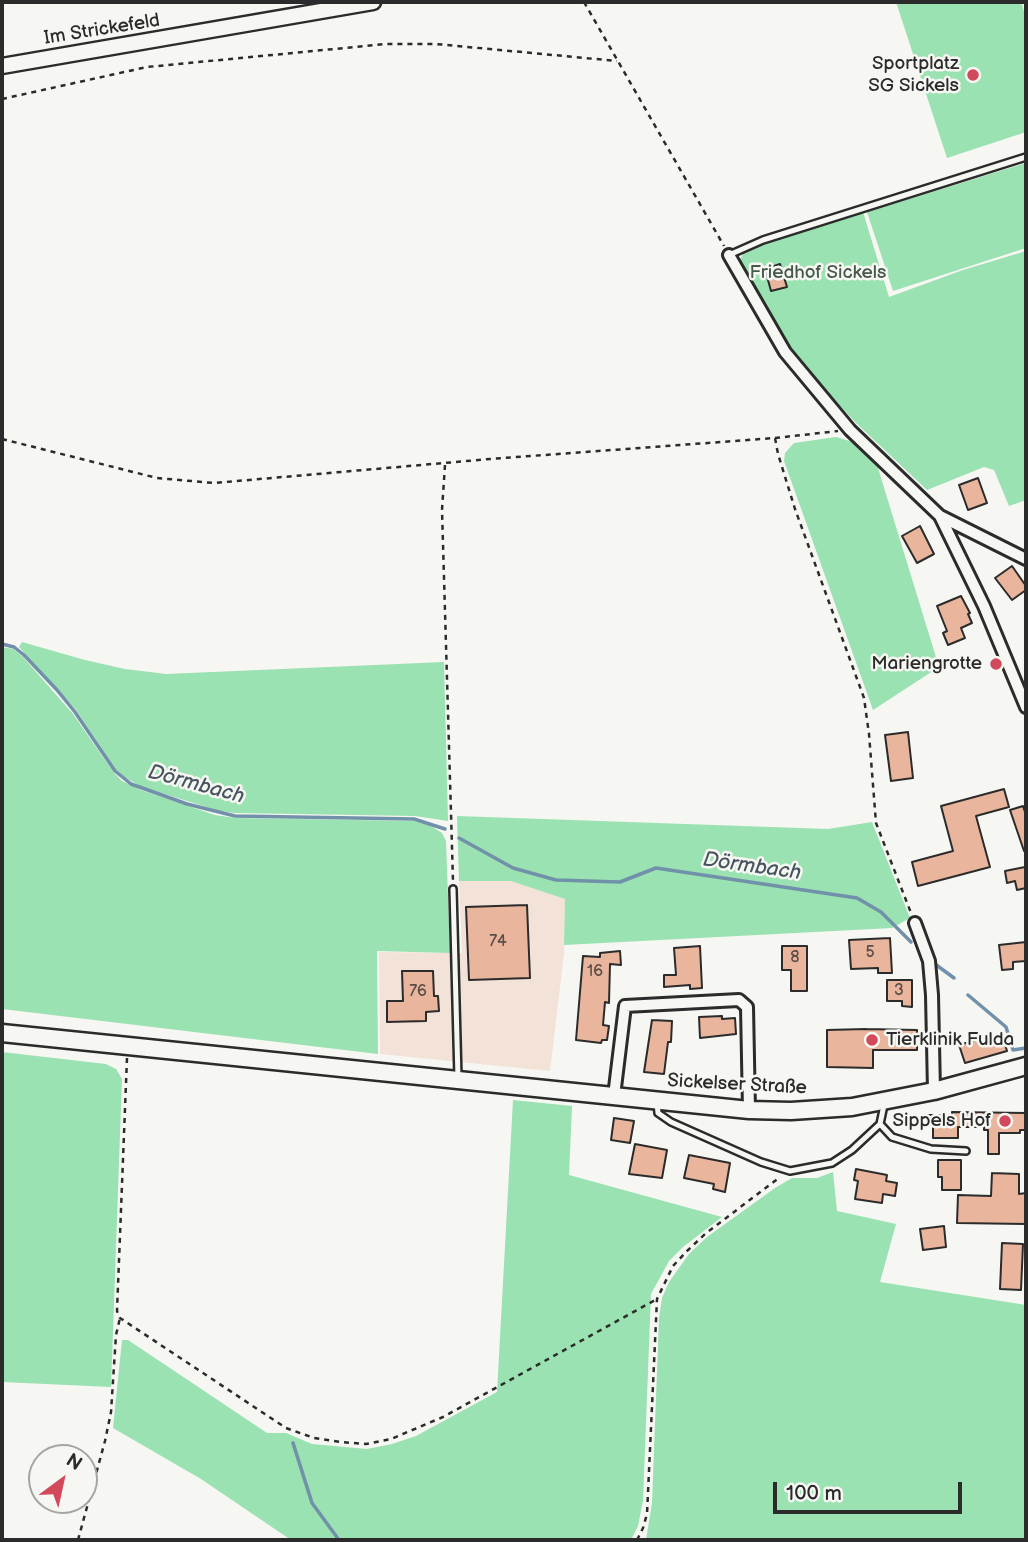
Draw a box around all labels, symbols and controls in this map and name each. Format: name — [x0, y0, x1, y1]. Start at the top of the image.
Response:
street label: Im Strickefeld — [42, 10, 162, 50]
place label: Sportplatz SG Sickels — [868, 53, 959, 97]
marker: Sportplatz SG Sickels — [965, 67, 981, 83]
park label: Friedhof Sickels — [750, 262, 886, 284]
place label: Mariengrotte — [871, 653, 982, 675]
marker: Mariengrotte — [988, 656, 1004, 672]
water label: Dörmbach — [145, 760, 247, 810]
water label: Dörmbach — [701, 848, 803, 886]
house number: 74 — [489, 932, 507, 952]
house number: 5 — [865, 943, 875, 963]
house number: 8 — [790, 948, 800, 968]
house number: 16 — [587, 962, 603, 982]
house number: 3 — [894, 981, 904, 1001]
house number: 76 — [409, 982, 427, 1002]
place label: Tierklinik Fulda — [886, 1029, 1014, 1051]
marker: Tierklinik Fulda — [864, 1032, 880, 1048]
street label: Sickelser Straße — [667, 1070, 807, 1100]
place label: Sippels Hof — [893, 1110, 991, 1132]
marker: Sippels Hof — [997, 1113, 1013, 1129]
north arrow — [28, 1444, 98, 1514]
text: N — [61, 1449, 86, 1476]
scale bar — [776, 1468, 965, 1512]
text: 100 m — [786, 1481, 842, 1506]

